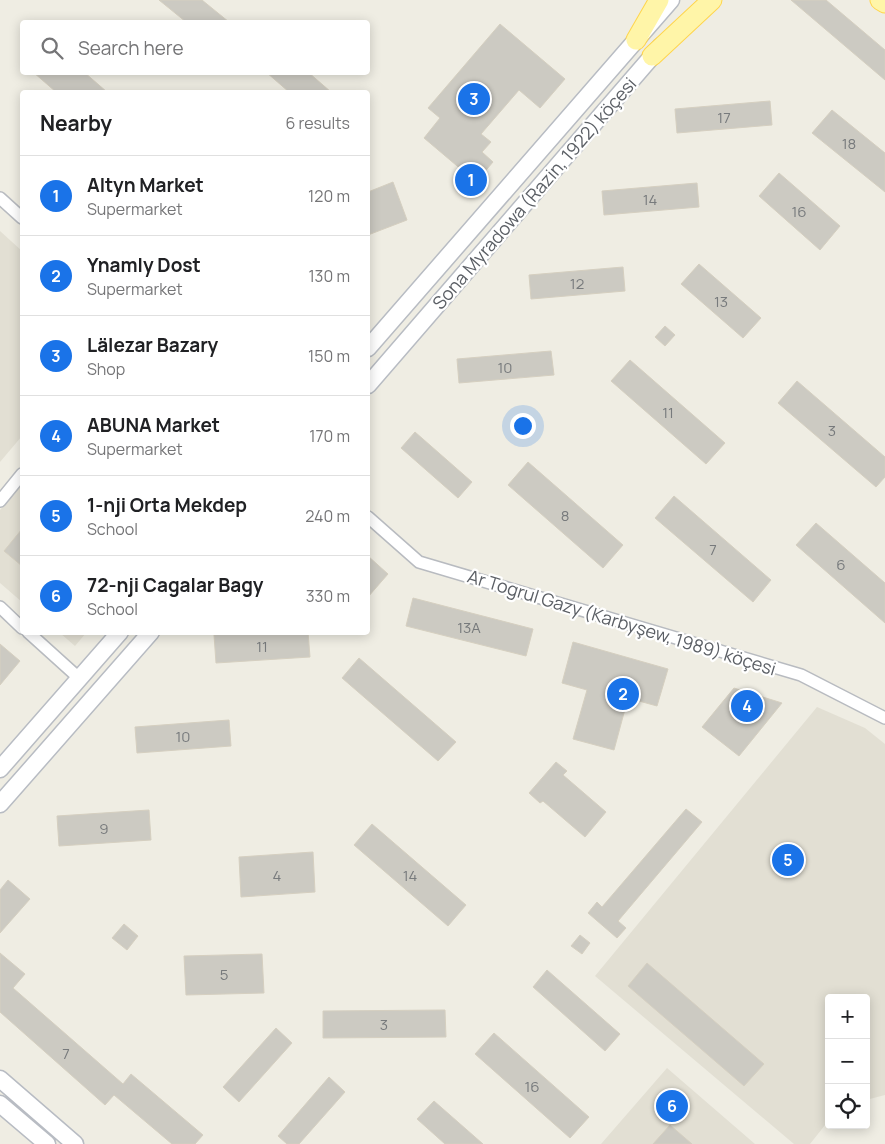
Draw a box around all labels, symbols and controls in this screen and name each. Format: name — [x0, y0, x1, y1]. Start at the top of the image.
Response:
search box — [20, 20, 370, 75]
icon: search — [38, 34, 66, 62]
text: Search here — [78, 35, 184, 61]
street label: Sona Myradowa (Razin, 1922) köçesi — [428, 73, 640, 313]
pin: 3 — [458, 80, 490, 118]
house number: 17 — [717, 107, 731, 128]
text: Nearby — [40, 109, 112, 137]
text: 6 results — [285, 112, 350, 134]
house number: 18 — [842, 133, 856, 154]
pin: 1 — [455, 161, 487, 199]
text: Altyn Market — [87, 172, 204, 198]
text: 1 — [52, 185, 60, 207]
text: 120 m — [308, 185, 350, 207]
house number: 14 — [643, 189, 657, 210]
text: Supermarket — [87, 198, 183, 220]
house number: 16 — [791, 201, 807, 222]
text: Ynamly Dost — [87, 252, 201, 278]
text: 2 — [51, 265, 61, 287]
text: 130 m — [308, 265, 350, 287]
house number: 12 — [570, 273, 584, 294]
text: Supermarket — [87, 278, 183, 300]
house number: 13 — [714, 291, 728, 312]
text: Lälezar Bazary — [87, 332, 218, 358]
text: 3 — [51, 345, 61, 367]
text: 150 m — [308, 345, 350, 367]
house number: 10 — [498, 357, 513, 378]
text: Shop — [87, 358, 125, 380]
house number: 11 — [662, 402, 674, 423]
text: ABUNA Market — [87, 412, 220, 438]
your location — [510, 413, 536, 439]
house number: 3 — [828, 420, 836, 441]
text: 4 — [51, 425, 61, 447]
text: 170 m — [309, 425, 350, 447]
text: Supermarket — [87, 438, 183, 460]
text: 1-nji Orta Mekdep — [87, 492, 247, 518]
text: 5 — [51, 505, 61, 527]
text: 240 m — [305, 505, 350, 527]
house number: 8 — [561, 505, 569, 526]
text: School — [87, 518, 138, 540]
house number: 7 — [709, 539, 717, 560]
house number: 6 — [836, 554, 846, 575]
street label: Ar Togrul Gazy (Karbyşew, 1989) köçesi — [465, 564, 779, 680]
text: 72-nji Cagalar Bagy — [87, 572, 263, 598]
text: 6 — [51, 585, 61, 607]
text: 330 m — [306, 585, 350, 607]
text: School — [87, 598, 138, 620]
house number: 13A — [457, 617, 481, 638]
house number: 11 — [256, 636, 268, 657]
pin: 2 — [607, 675, 639, 713]
pin: 4 — [731, 687, 763, 725]
house number: 10 — [176, 726, 191, 747]
house number: 9 — [99, 818, 109, 839]
pin: 5 — [772, 841, 804, 879]
house number: 4 — [273, 865, 282, 886]
house number: 14 — [403, 865, 417, 886]
house number: 5 — [220, 964, 228, 985]
map controls — [825, 994, 870, 1129]
button: + — [825, 994, 870, 1039]
house number: 3 — [380, 1014, 388, 1035]
button: − — [825, 1039, 870, 1084]
house number: 7 — [62, 1043, 70, 1064]
house number: 16 — [524, 1076, 540, 1097]
button: locate — [825, 1084, 870, 1129]
pin: 6 — [656, 1087, 688, 1125]

